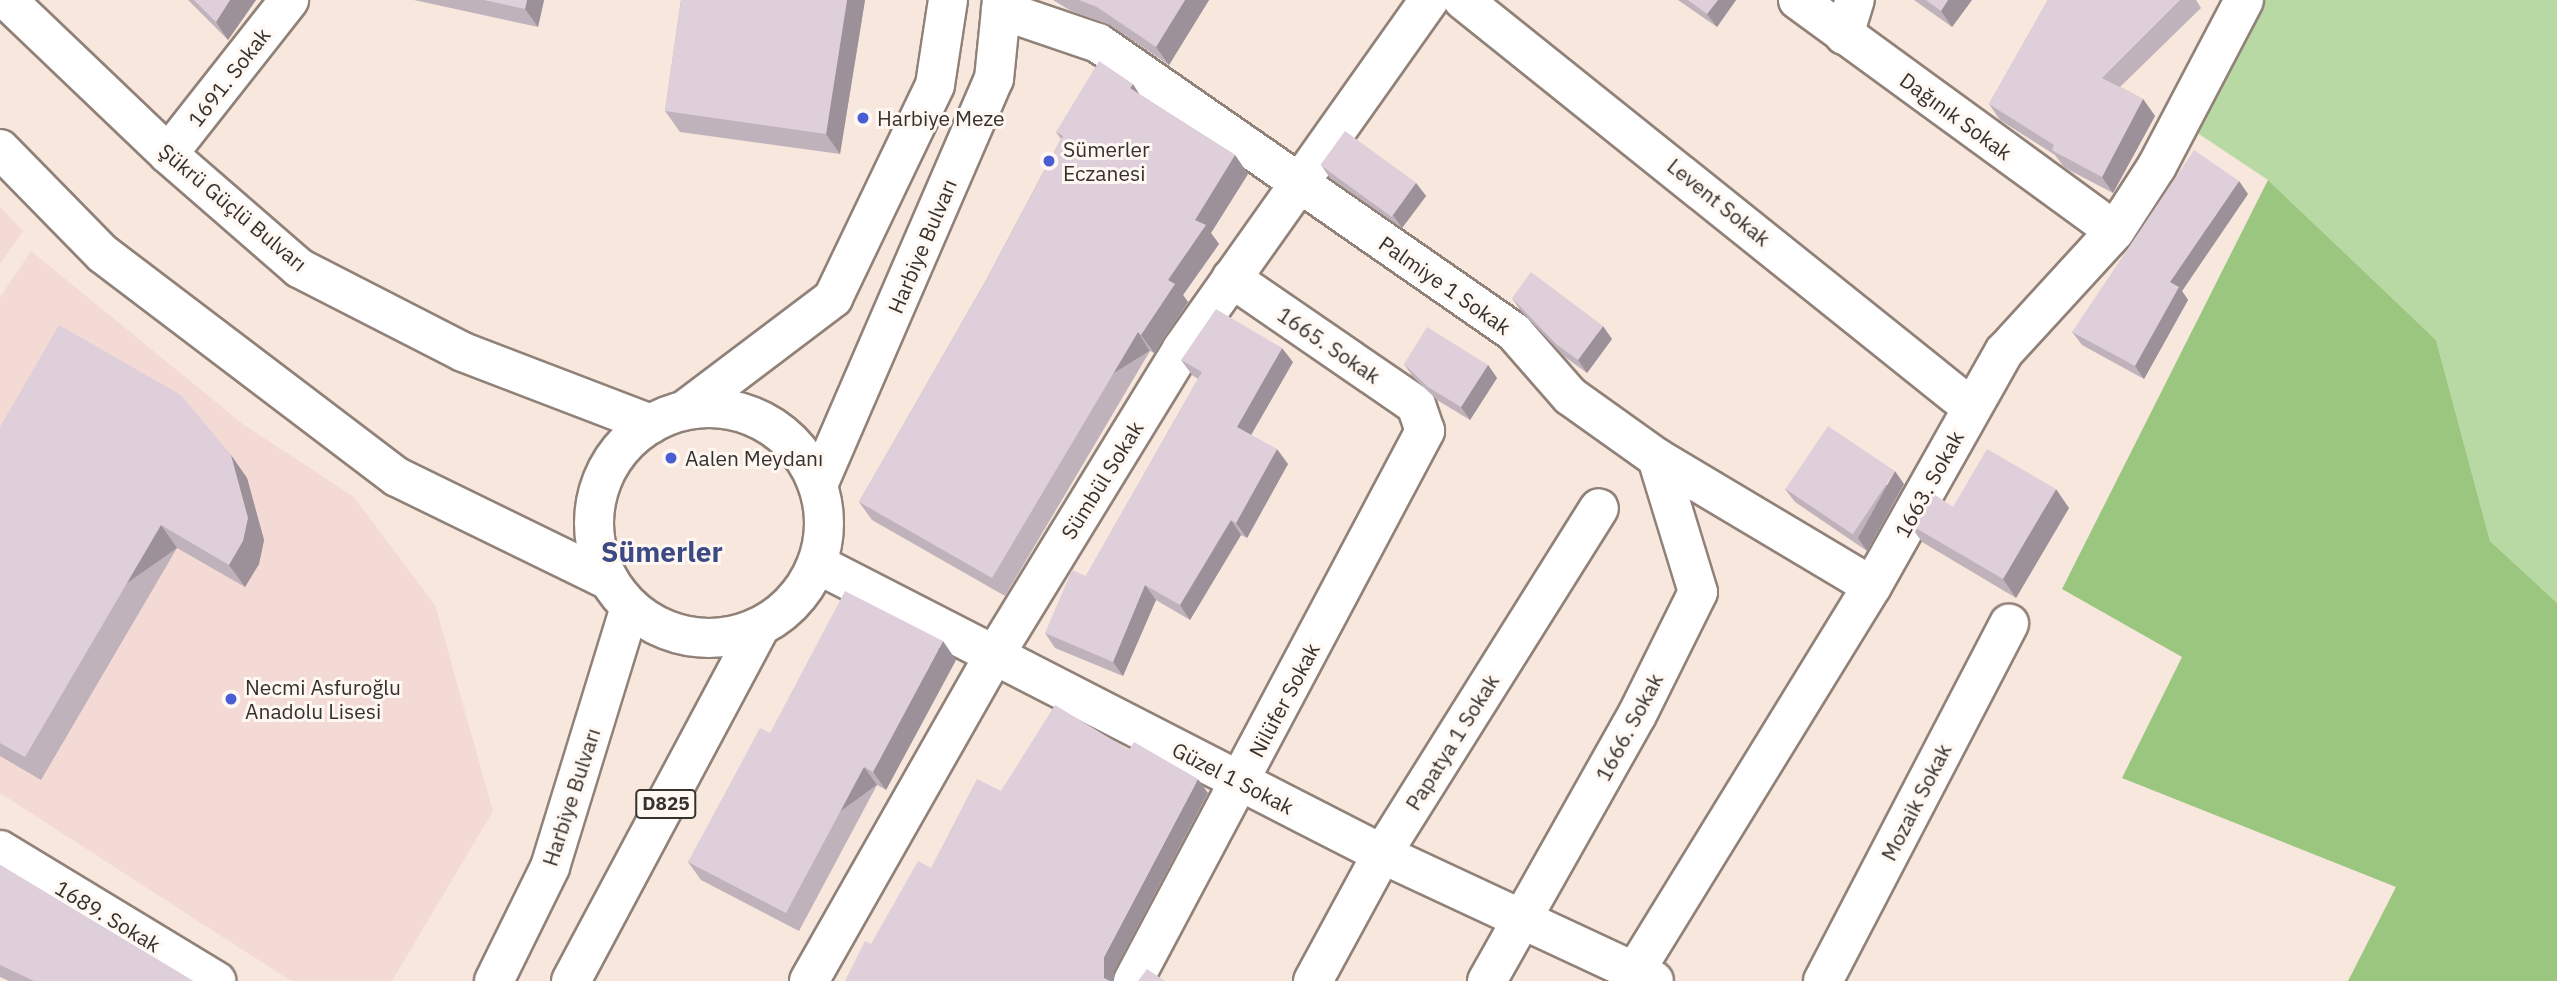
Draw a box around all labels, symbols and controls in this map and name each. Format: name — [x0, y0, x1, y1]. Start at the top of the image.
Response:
street label: 1691. Sokak — [183, 23, 275, 131]
street label: Dağınık Sokak — [1895, 67, 2017, 165]
place label: Harbiye Meze — [877, 105, 1005, 131]
marker: Harbiye Meze — [855, 110, 871, 126]
place label: Sümerler Eczanesi — [1063, 136, 1150, 186]
street label: Şükrü Güçlü Bulvarı — [154, 138, 312, 276]
marker: Sümerler Eczanesi — [1041, 153, 1057, 169]
street label: Levent Sokak — [1663, 153, 1775, 251]
street label: Harbiye Bulvarı — [882, 175, 962, 317]
street label: Palmiye 1 Sokak — [1374, 230, 1516, 340]
street label: 1665. Sokak — [1273, 301, 1385, 389]
street label: Sümbül Sokak — [1056, 416, 1148, 544]
street label: 1663. Sokak — [1889, 426, 1969, 542]
place label: Aalen Meydanı — [685, 445, 823, 471]
marker: Aalen Meydanı — [663, 450, 679, 466]
district label: Sümerler — [601, 535, 723, 569]
street label: Nilüfer Sokak — [1243, 639, 1325, 761]
street label: Papatya 1 Sokak — [1400, 669, 1504, 815]
street label: 1666. Sokak — [1590, 669, 1668, 785]
place label: Necmi Asfuroğlu Anadolu Lisesi — [245, 674, 401, 724]
marker: Necmi Asfuroğlu Anadolu Lisesi — [223, 691, 239, 707]
street label: Harbiye Bulvarı — [537, 725, 605, 869]
street label: Güzel 1 Sokak — [1168, 737, 1298, 819]
street label: Mozaik Sokak — [1876, 739, 1956, 865]
road number: D825 — [634, 789, 698, 820]
street label: 1689. Sokak — [51, 875, 165, 957]

